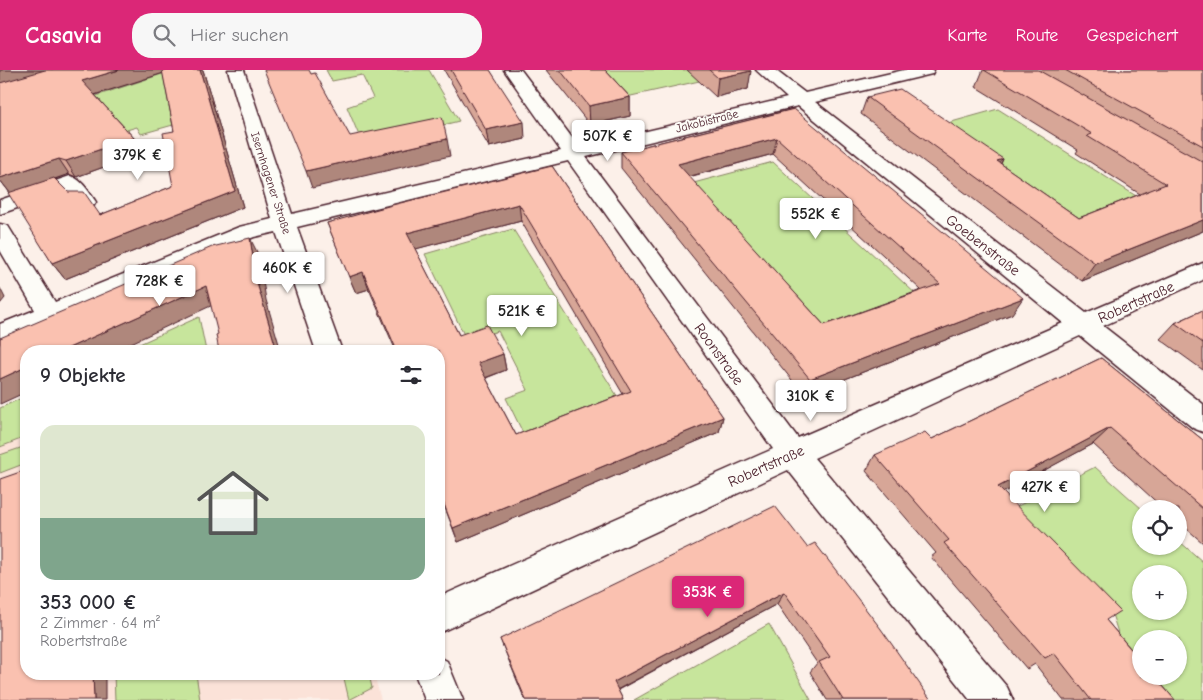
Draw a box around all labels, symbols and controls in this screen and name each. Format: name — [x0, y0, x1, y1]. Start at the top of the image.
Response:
search box — [132, 13, 482, 58]
text: Casavia — [25, 21, 102, 49]
icon: search — [150, 21, 178, 49]
text: Hier suchen — [190, 24, 289, 46]
text: Karte — [947, 25, 987, 46]
text: Route — [1015, 25, 1058, 46]
text: Gespeichert — [1086, 25, 1178, 46]
street label: Jakobistraße — [674, 106, 740, 136]
pin: 507K € — [567, 119, 649, 162]
text: 507K € — [583, 127, 633, 145]
street label: Isernhagener Straße — [248, 130, 294, 236]
pin: 379K € — [97, 138, 179, 181]
text: 379K € — [114, 146, 162, 164]
pin: 552K € — [775, 198, 857, 240]
text: 552K € — [791, 205, 841, 223]
street label: Goebenstraße — [942, 210, 1024, 280]
pin: 460K € — [247, 252, 329, 294]
text: 460K € — [263, 259, 313, 277]
pin: 728K € — [119, 264, 201, 307]
text: 728K € — [135, 272, 185, 290]
street label: Robertstraße — [1095, 277, 1177, 327]
pin: 521K € — [481, 294, 563, 337]
text: 521K € — [498, 302, 546, 320]
street label: Roonstraße — [690, 319, 748, 389]
icon: filters — [397, 361, 425, 389]
text: 9 Objekte — [40, 363, 126, 387]
pin: 310K € — [770, 380, 852, 422]
text: 310K € — [786, 387, 836, 405]
street label: Robertstraße — [725, 441, 807, 491]
icon: home — [188, 458, 278, 548]
pin: 427K € — [1004, 470, 1086, 513]
text: 427K € — [1021, 478, 1069, 496]
map controls — [1132, 500, 1187, 685]
button: locate — [1132, 500, 1187, 555]
button: + — [1132, 565, 1187, 620]
pin: 353K € — [667, 576, 749, 618]
text: 353K € — [683, 583, 733, 601]
text: 353 000 € — [40, 590, 137, 614]
text: 2 Zimmer · 64 m² — [40, 614, 160, 632]
button: − — [1132, 630, 1187, 685]
text: Robertstraße — [40, 632, 127, 650]

